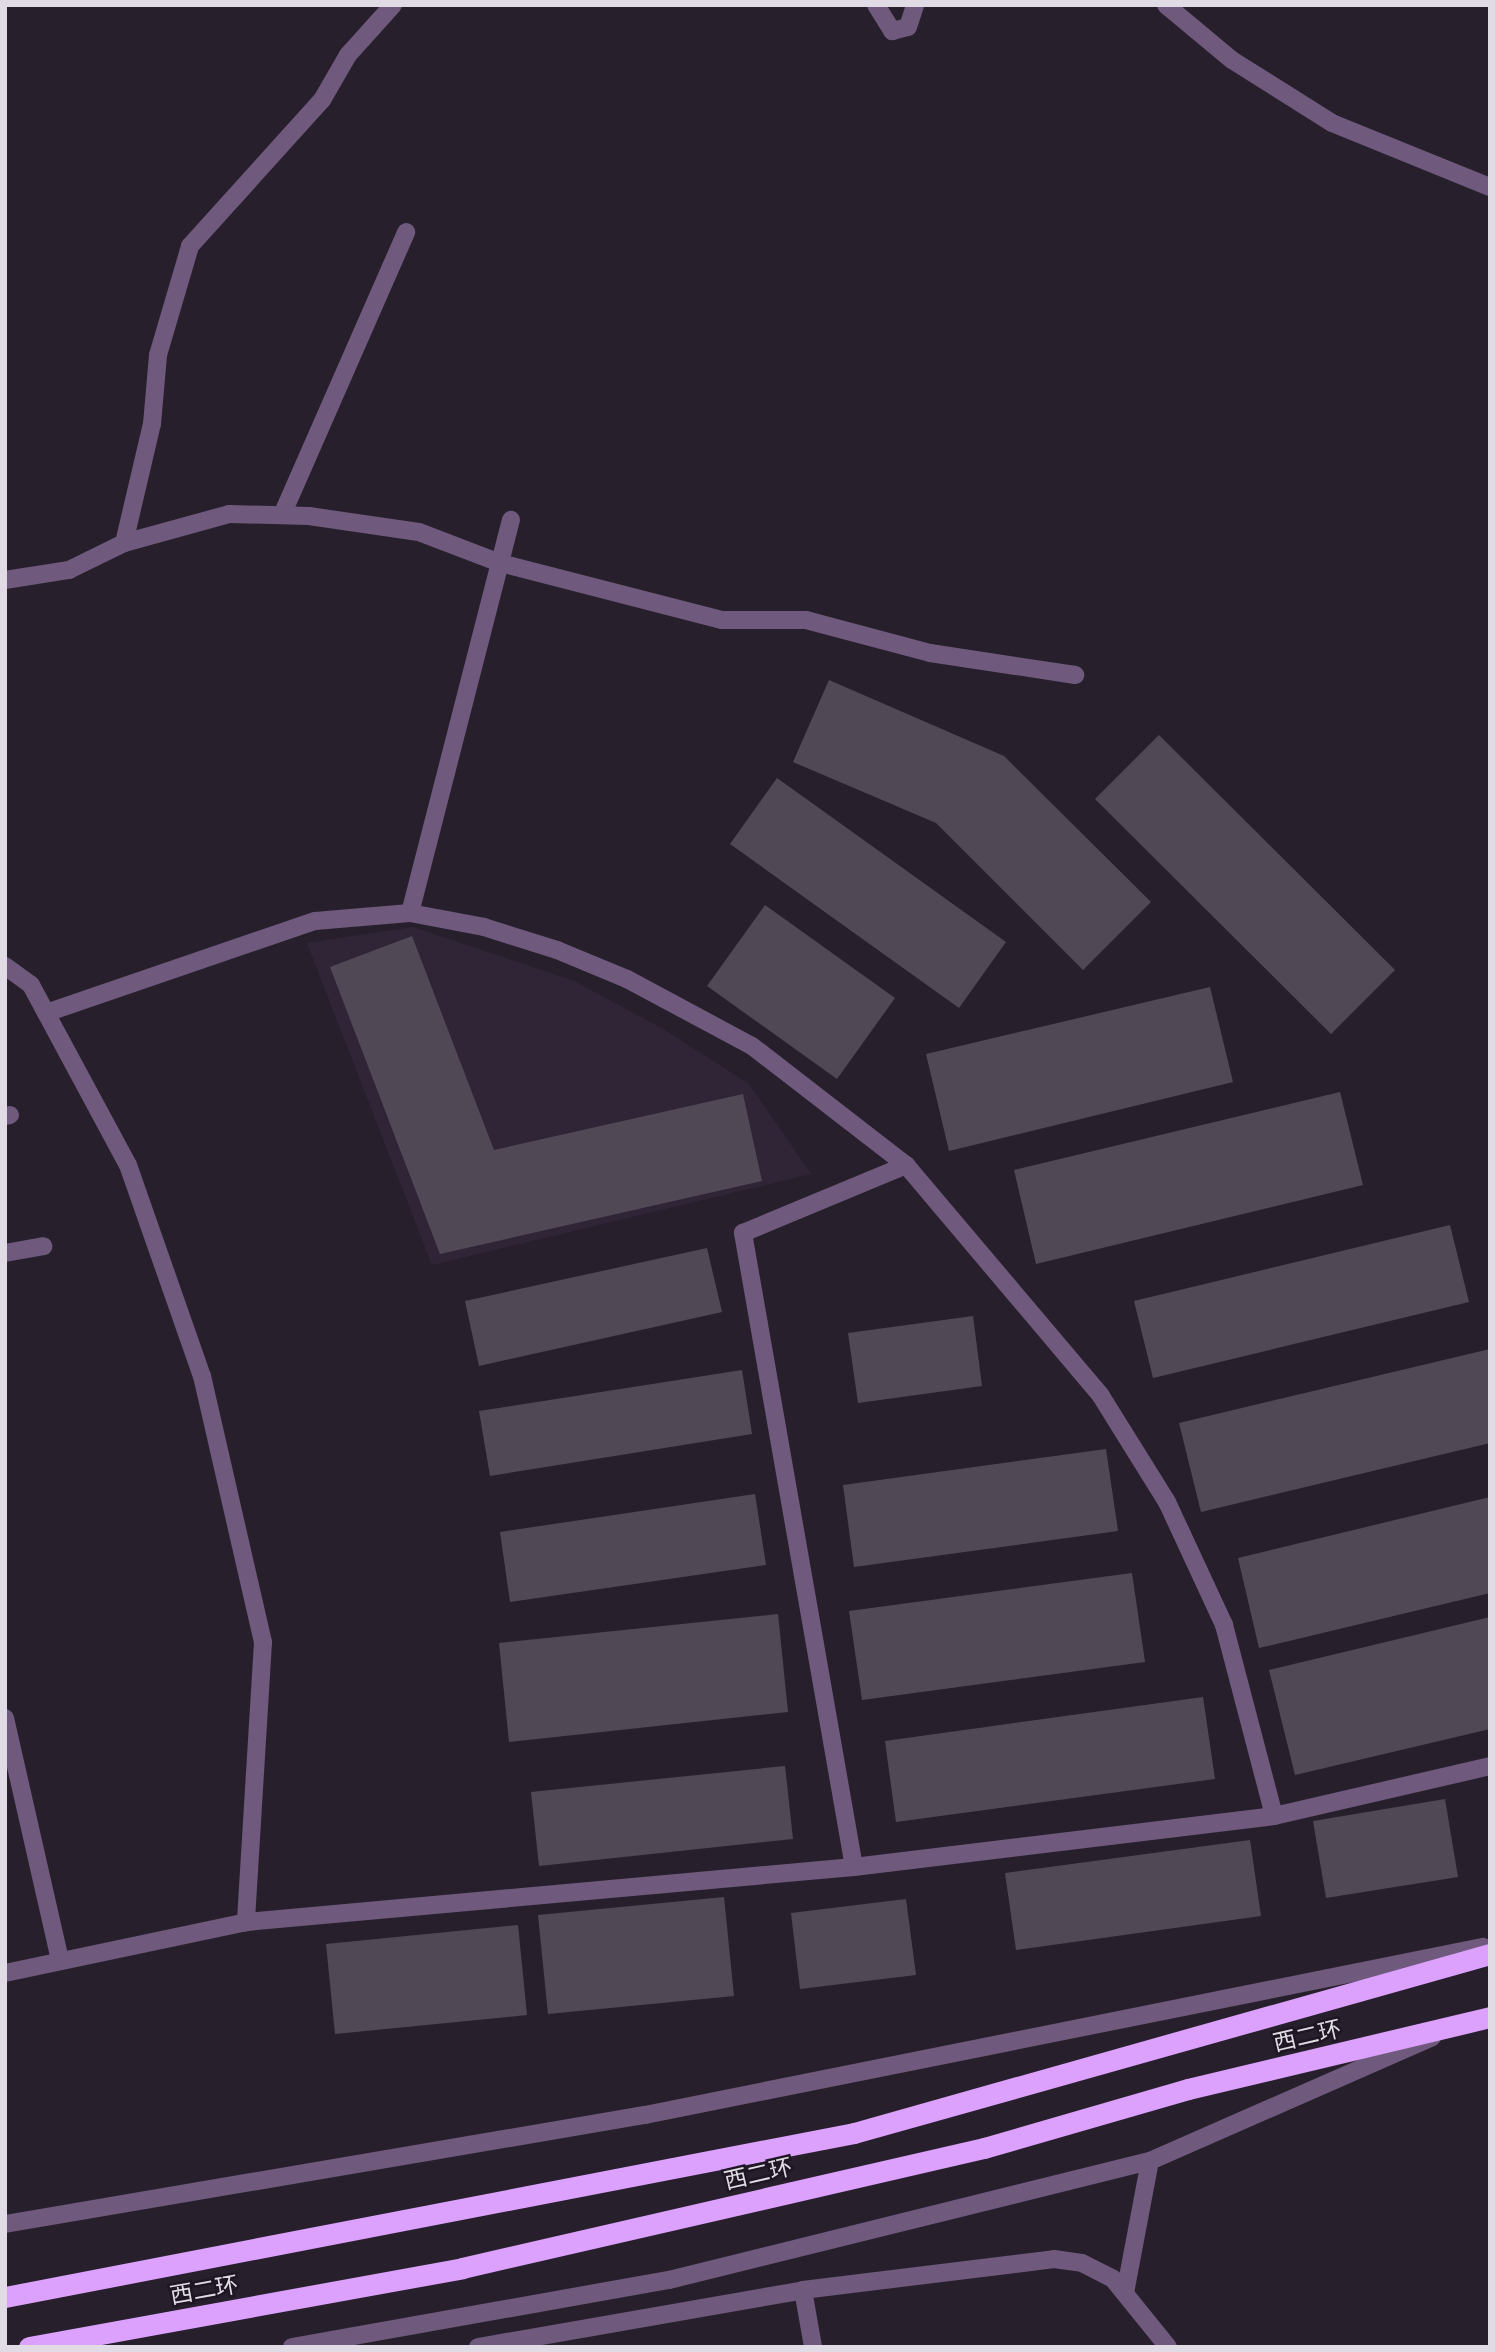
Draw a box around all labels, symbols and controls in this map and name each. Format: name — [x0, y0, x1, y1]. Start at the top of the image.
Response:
street label: 西二环 — [1270, 2014, 1344, 2056]
street label: 西二环 — [721, 2152, 795, 2194]
street label: 西二环 — [168, 2269, 240, 2309]

